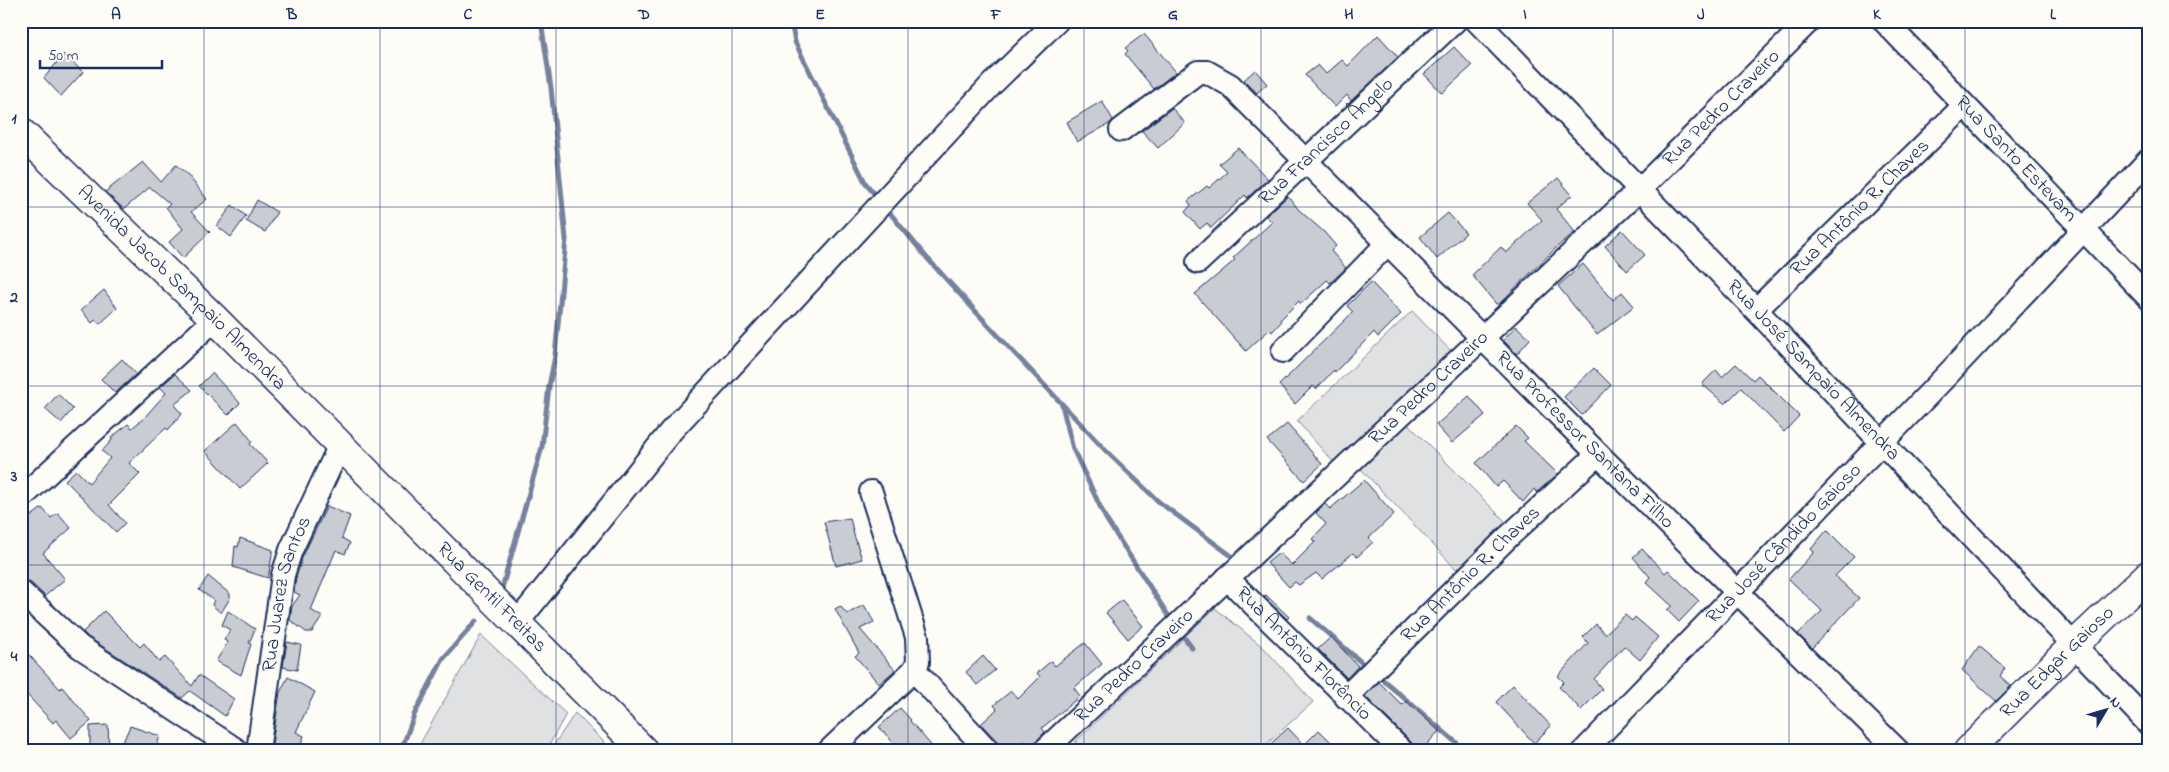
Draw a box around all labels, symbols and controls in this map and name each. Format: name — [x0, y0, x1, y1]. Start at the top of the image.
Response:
text: A — [111, 3, 121, 27]
text: B — [286, 3, 298, 27]
text: C — [464, 3, 473, 27]
text: D — [637, 3, 650, 27]
text: E — [815, 3, 825, 27]
text: F — [990, 3, 1002, 27]
text: G — [1168, 3, 1178, 27]
text: H — [1344, 3, 1354, 27]
text: I — [1523, 3, 1527, 27]
text: J — [1697, 3, 1705, 27]
text: K — [1873, 3, 1882, 27]
text: L — [2050, 3, 2057, 27]
scale bar — [40, 38, 162, 70]
street label: Rua Pedro Craveiro — [1656, 43, 1787, 173]
text: 50 m — [48, 45, 79, 67]
street label: Rua Francisco Ângelo — [1252, 71, 1401, 213]
street label: Rua Santo Estevam — [1948, 89, 2084, 229]
text: 1 — [11, 107, 17, 131]
street label: Rua Antônio R. Chaves — [1784, 132, 1937, 283]
street label: Avenida Jacob Sampaio Almendra — [70, 179, 293, 397]
street label: Rua José Sampaio Almendra — [1720, 273, 1907, 468]
text: 2 — [9, 286, 18, 310]
street label: Rua Pedro Craveiro — [1362, 324, 1496, 452]
street label: Rua Professor Santana Filho — [1489, 345, 1681, 536]
street label: Rua José Cândido Gaioso — [1699, 457, 1869, 631]
text: 3 — [10, 465, 18, 489]
street label: Rua Antônio R. Chaves — [1394, 499, 1547, 650]
street label: Rua Juarez Santos — [255, 511, 319, 674]
street label: Rua Gentil Freitas — [430, 535, 553, 660]
street label: Rua Antônio Florêncio — [1229, 580, 1378, 728]
street label: Rua Edgar Gaioso — [1994, 599, 2121, 725]
street label: Rua Pedro Craveiro — [1068, 602, 1201, 730]
text: 4 — [10, 645, 18, 669]
north arrow — [2082, 684, 2132, 734]
text: N — [2104, 693, 2126, 713]

